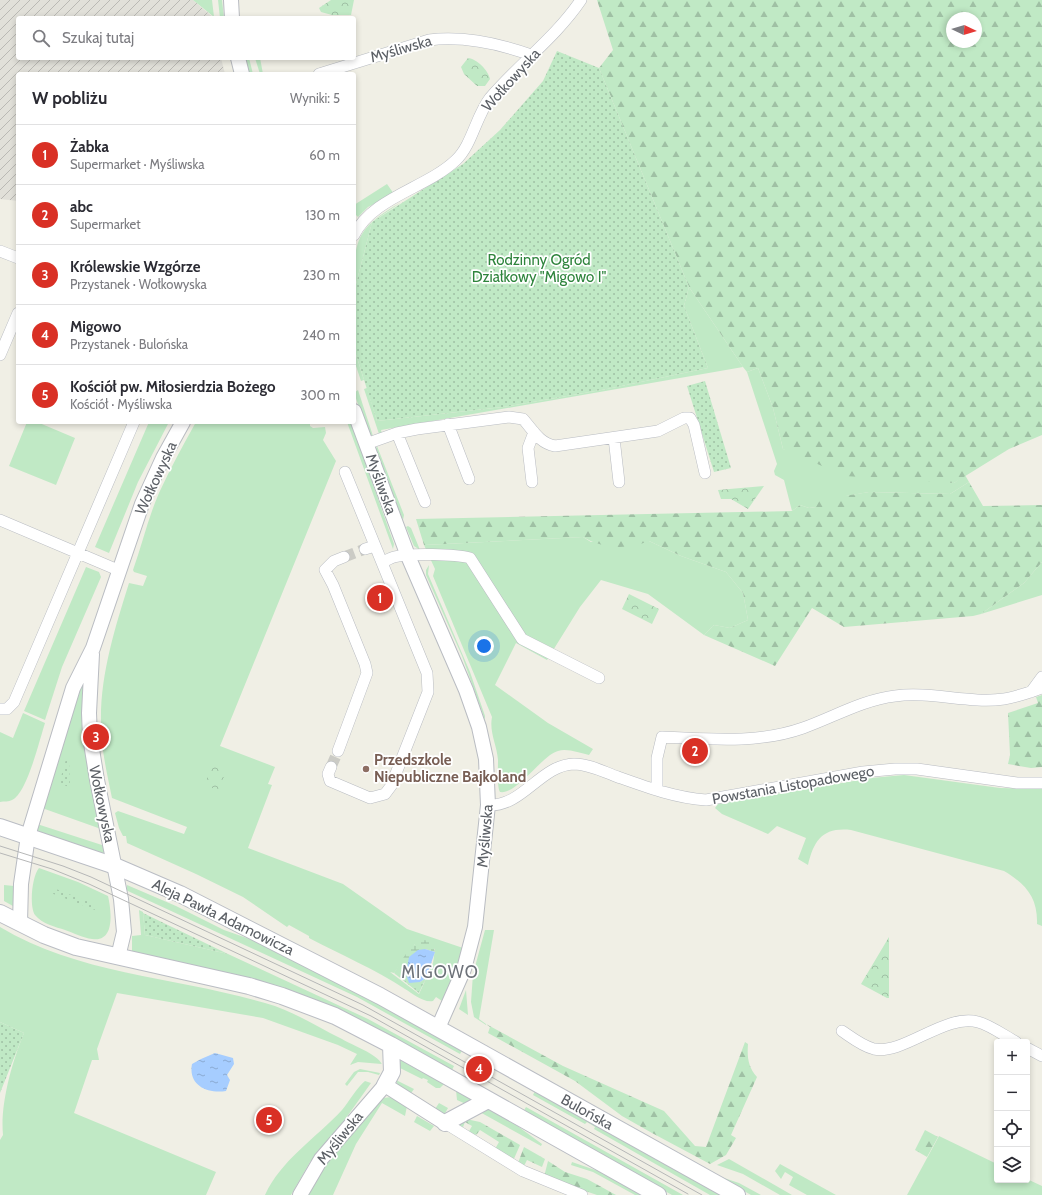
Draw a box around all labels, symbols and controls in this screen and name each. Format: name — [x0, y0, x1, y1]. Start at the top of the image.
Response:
north arrow — [946, 12, 982, 48]
search box — [16, 16, 356, 60]
icon: search — [30, 27, 52, 49]
text: Szukaj tutaj — [62, 29, 134, 47]
street label: Myśliwska — [368, 31, 435, 66]
street label: Wołkowyska — [478, 44, 544, 115]
text: W pobliżu — [32, 88, 107, 108]
text: Wyniki: 5 — [290, 90, 340, 106]
text: Żabka — [70, 138, 109, 156]
text: 1 — [43, 147, 47, 163]
text: 60 m — [309, 147, 340, 163]
text: Supermarket · Myśliwska — [70, 156, 204, 172]
text: abc — [70, 198, 93, 216]
text: 2 — [42, 207, 48, 223]
text: 130 m — [305, 207, 340, 223]
text: Supermarket — [70, 216, 141, 232]
park label: Rodzinny Ogród Działkowy "Migowo I" — [472, 251, 607, 286]
text: Królewskie Wzgórze — [70, 258, 201, 276]
text: 3 — [41, 267, 49, 283]
text: 230 m — [303, 267, 340, 283]
text: Przystanek · Wołkowyska — [70, 276, 207, 292]
text: Migowo — [70, 318, 121, 336]
text: 4 — [41, 327, 49, 343]
text: 240 m — [302, 327, 340, 343]
text: Przystanek · Bulońska — [70, 336, 188, 352]
text: Kościół pw. Miłosierdzia Bożego — [70, 378, 275, 396]
text: 5 — [42, 387, 48, 403]
text: 300 m — [300, 387, 340, 403]
text: Kościół · Myśliwska — [70, 396, 172, 412]
street label: Wołkowyska — [131, 438, 181, 517]
street label: Myśliwska — [362, 451, 401, 518]
pin: 1 — [367, 583, 393, 613]
your location — [474, 636, 494, 656]
pin: 3 — [83, 722, 109, 752]
pin: 2 — [682, 736, 708, 766]
place label: Przedszkole Niepubliczne Bajkoland — [374, 751, 526, 786]
street label: Powstania Listopadowego — [710, 762, 876, 808]
street label: Wołkowyska — [85, 764, 119, 845]
marker: Przedszkole Niepubliczne Bajkoland — [361, 764, 371, 774]
street label: Myśliwska — [473, 803, 497, 868]
street label: Aleja Pawła Adamowicza — [149, 875, 298, 960]
district label: MIGOWO — [401, 962, 479, 982]
map controls — [994, 1039, 1030, 1183]
button: + — [994, 1039, 1030, 1075]
pin: 4 — [466, 1054, 492, 1084]
button: − — [994, 1075, 1030, 1111]
street label: Bulońska — [558, 1090, 617, 1134]
pin: 5 — [256, 1105, 282, 1135]
street label: Myśliwska — [313, 1107, 367, 1168]
button: locate — [994, 1111, 1030, 1147]
button: layers — [994, 1147, 1030, 1183]

